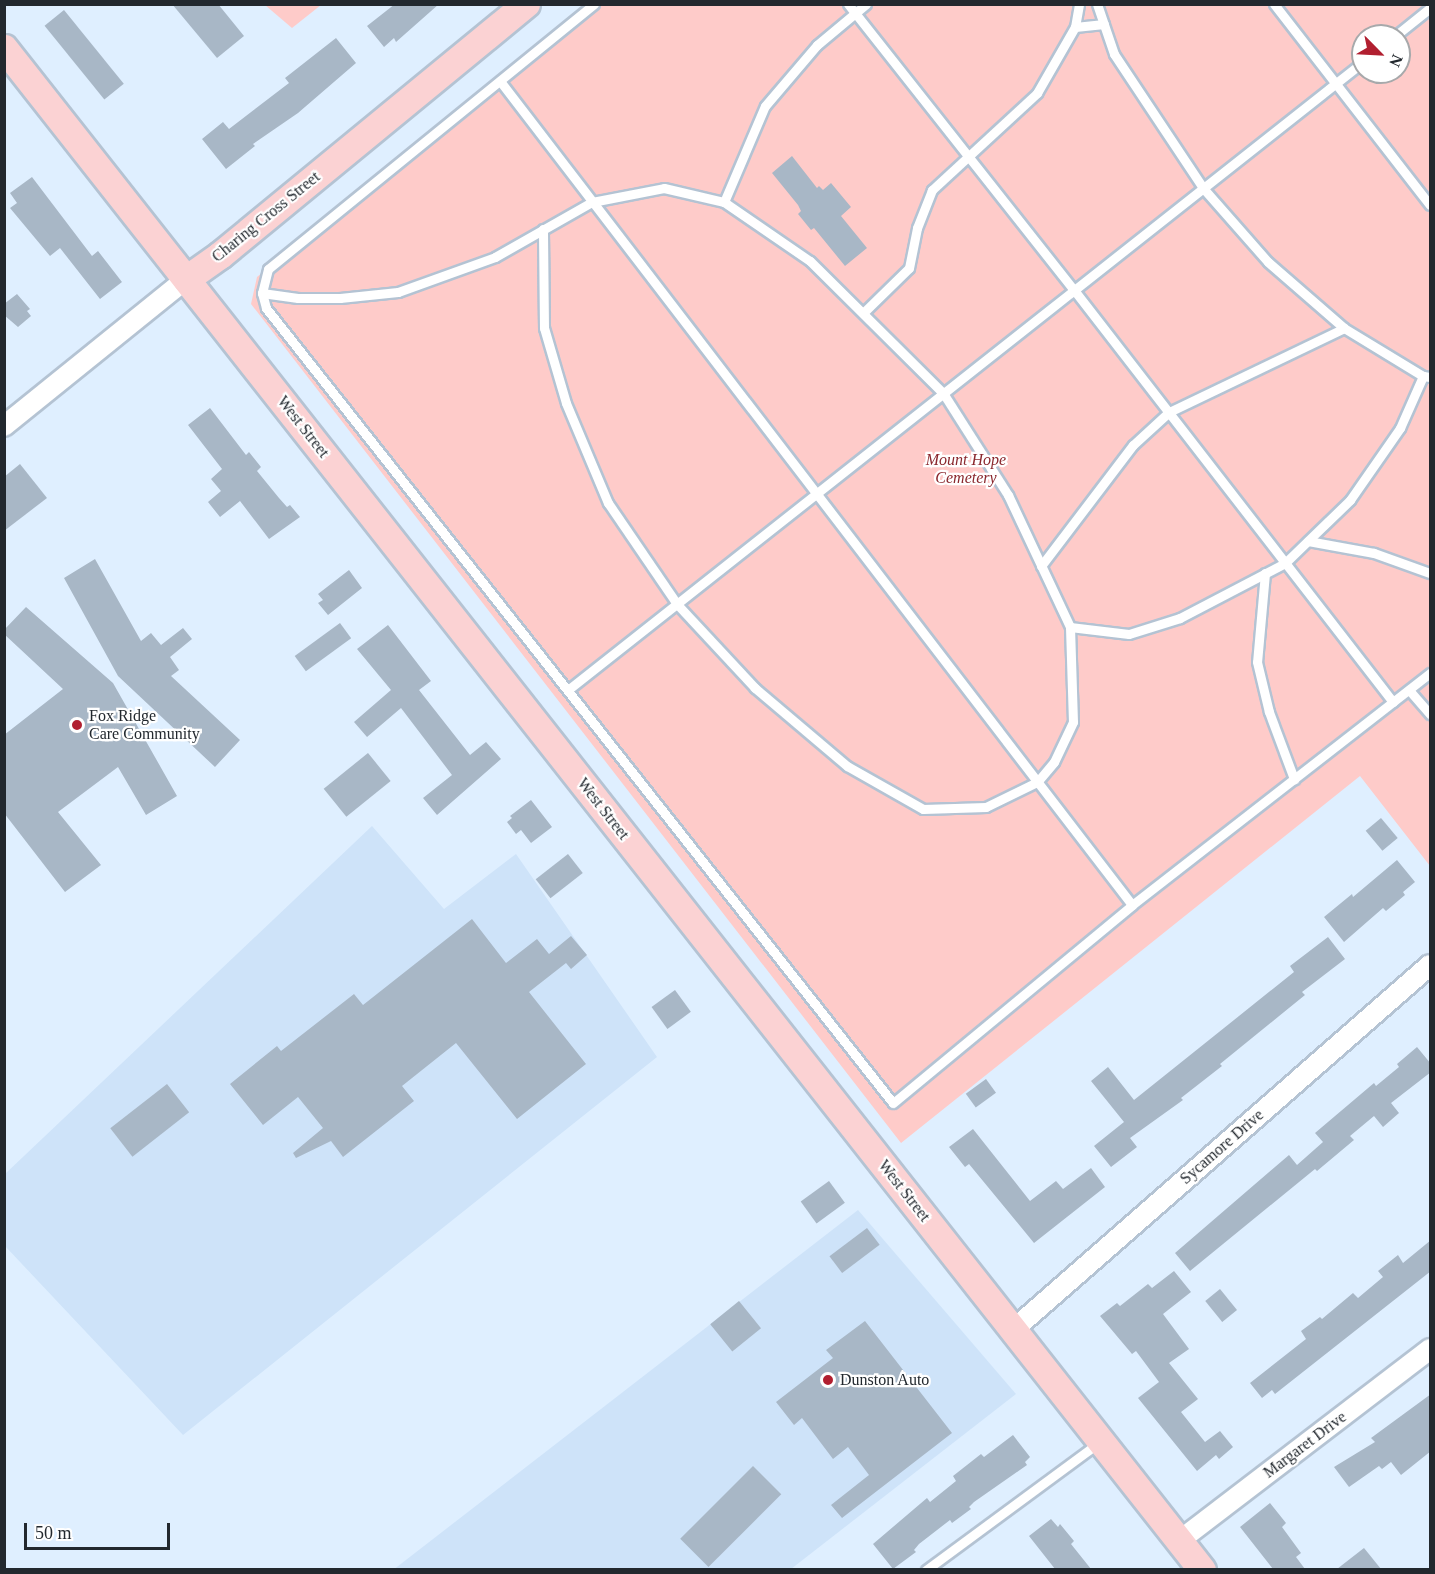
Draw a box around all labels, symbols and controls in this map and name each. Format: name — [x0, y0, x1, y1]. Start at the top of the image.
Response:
north arrow — [1351, 24, 1411, 84]
text: N — [1386, 52, 1406, 69]
street label: Charing Cross Street — [208, 168, 324, 266]
street label: West Street — [273, 392, 333, 462]
park label: Mount Hope Cemetery — [926, 450, 1006, 488]
place label: Fox Ridge Care Community — [89, 706, 200, 744]
marker: Fox Ridge Care Community — [70, 718, 84, 732]
street label: West Street — [573, 774, 633, 844]
street label: Sycamore Drive — [1176, 1106, 1268, 1188]
street label: West Street — [874, 1156, 934, 1226]
place label: Dunston Auto — [840, 1370, 930, 1390]
marker: Dunston Auto — [821, 1373, 835, 1387]
street label: Margaret Drive — [1260, 1408, 1350, 1482]
scale bar — [27, 1511, 172, 1549]
text: 50 m — [35, 1523, 72, 1543]

